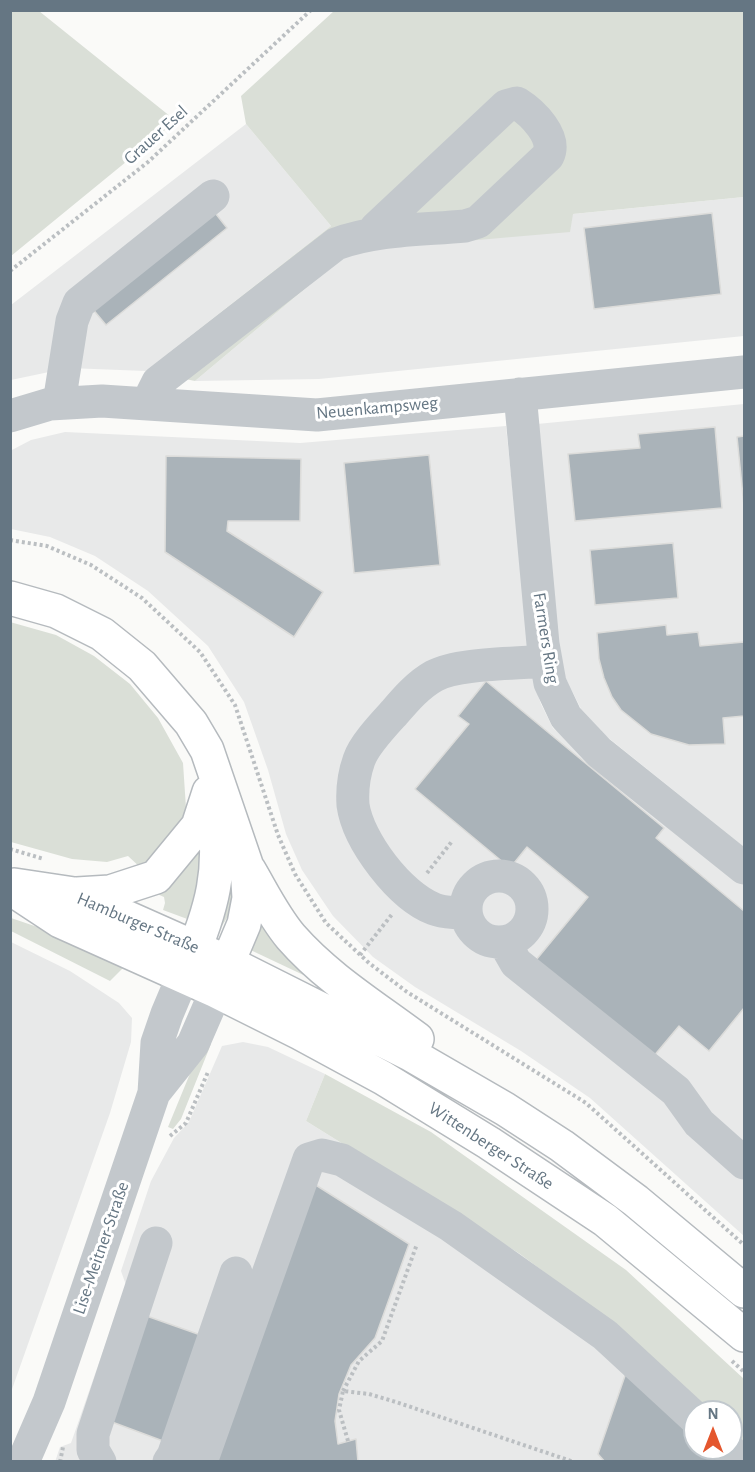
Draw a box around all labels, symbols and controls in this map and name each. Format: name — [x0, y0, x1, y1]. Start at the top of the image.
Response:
street label: Grauer Esel — [120, 101, 192, 169]
street label: Neuenkampsweg — [315, 392, 439, 424]
street label: Farmers Ring — [528, 591, 564, 685]
street label: Hamburger Straße — [74, 887, 202, 959]
street label: Wittenberger Straße — [424, 1097, 558, 1195]
street label: Lise-Meitner-Straße — [68, 1179, 134, 1317]
north arrow — [683, 1400, 743, 1460]
text: N — [707, 1406, 719, 1422]

